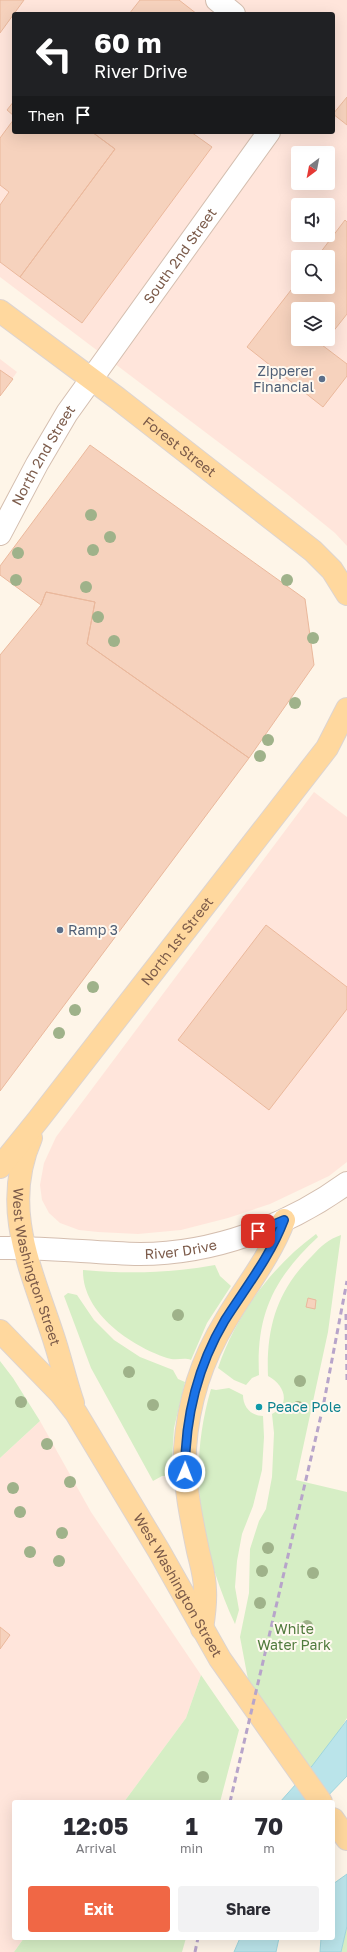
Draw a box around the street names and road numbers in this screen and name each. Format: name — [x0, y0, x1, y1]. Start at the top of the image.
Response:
street label: South 2nd Street — [139, 204, 220, 307]
street label: North 2nd Street — [8, 401, 78, 508]
street label: Forest Street — [140, 413, 220, 480]
street label: North 1st Street — [137, 893, 216, 988]
street label: West Washington Street — [10, 1187, 65, 1348]
street label: River Drive — [144, 1236, 218, 1262]
street label: West Washington Street — [130, 1510, 226, 1660]

